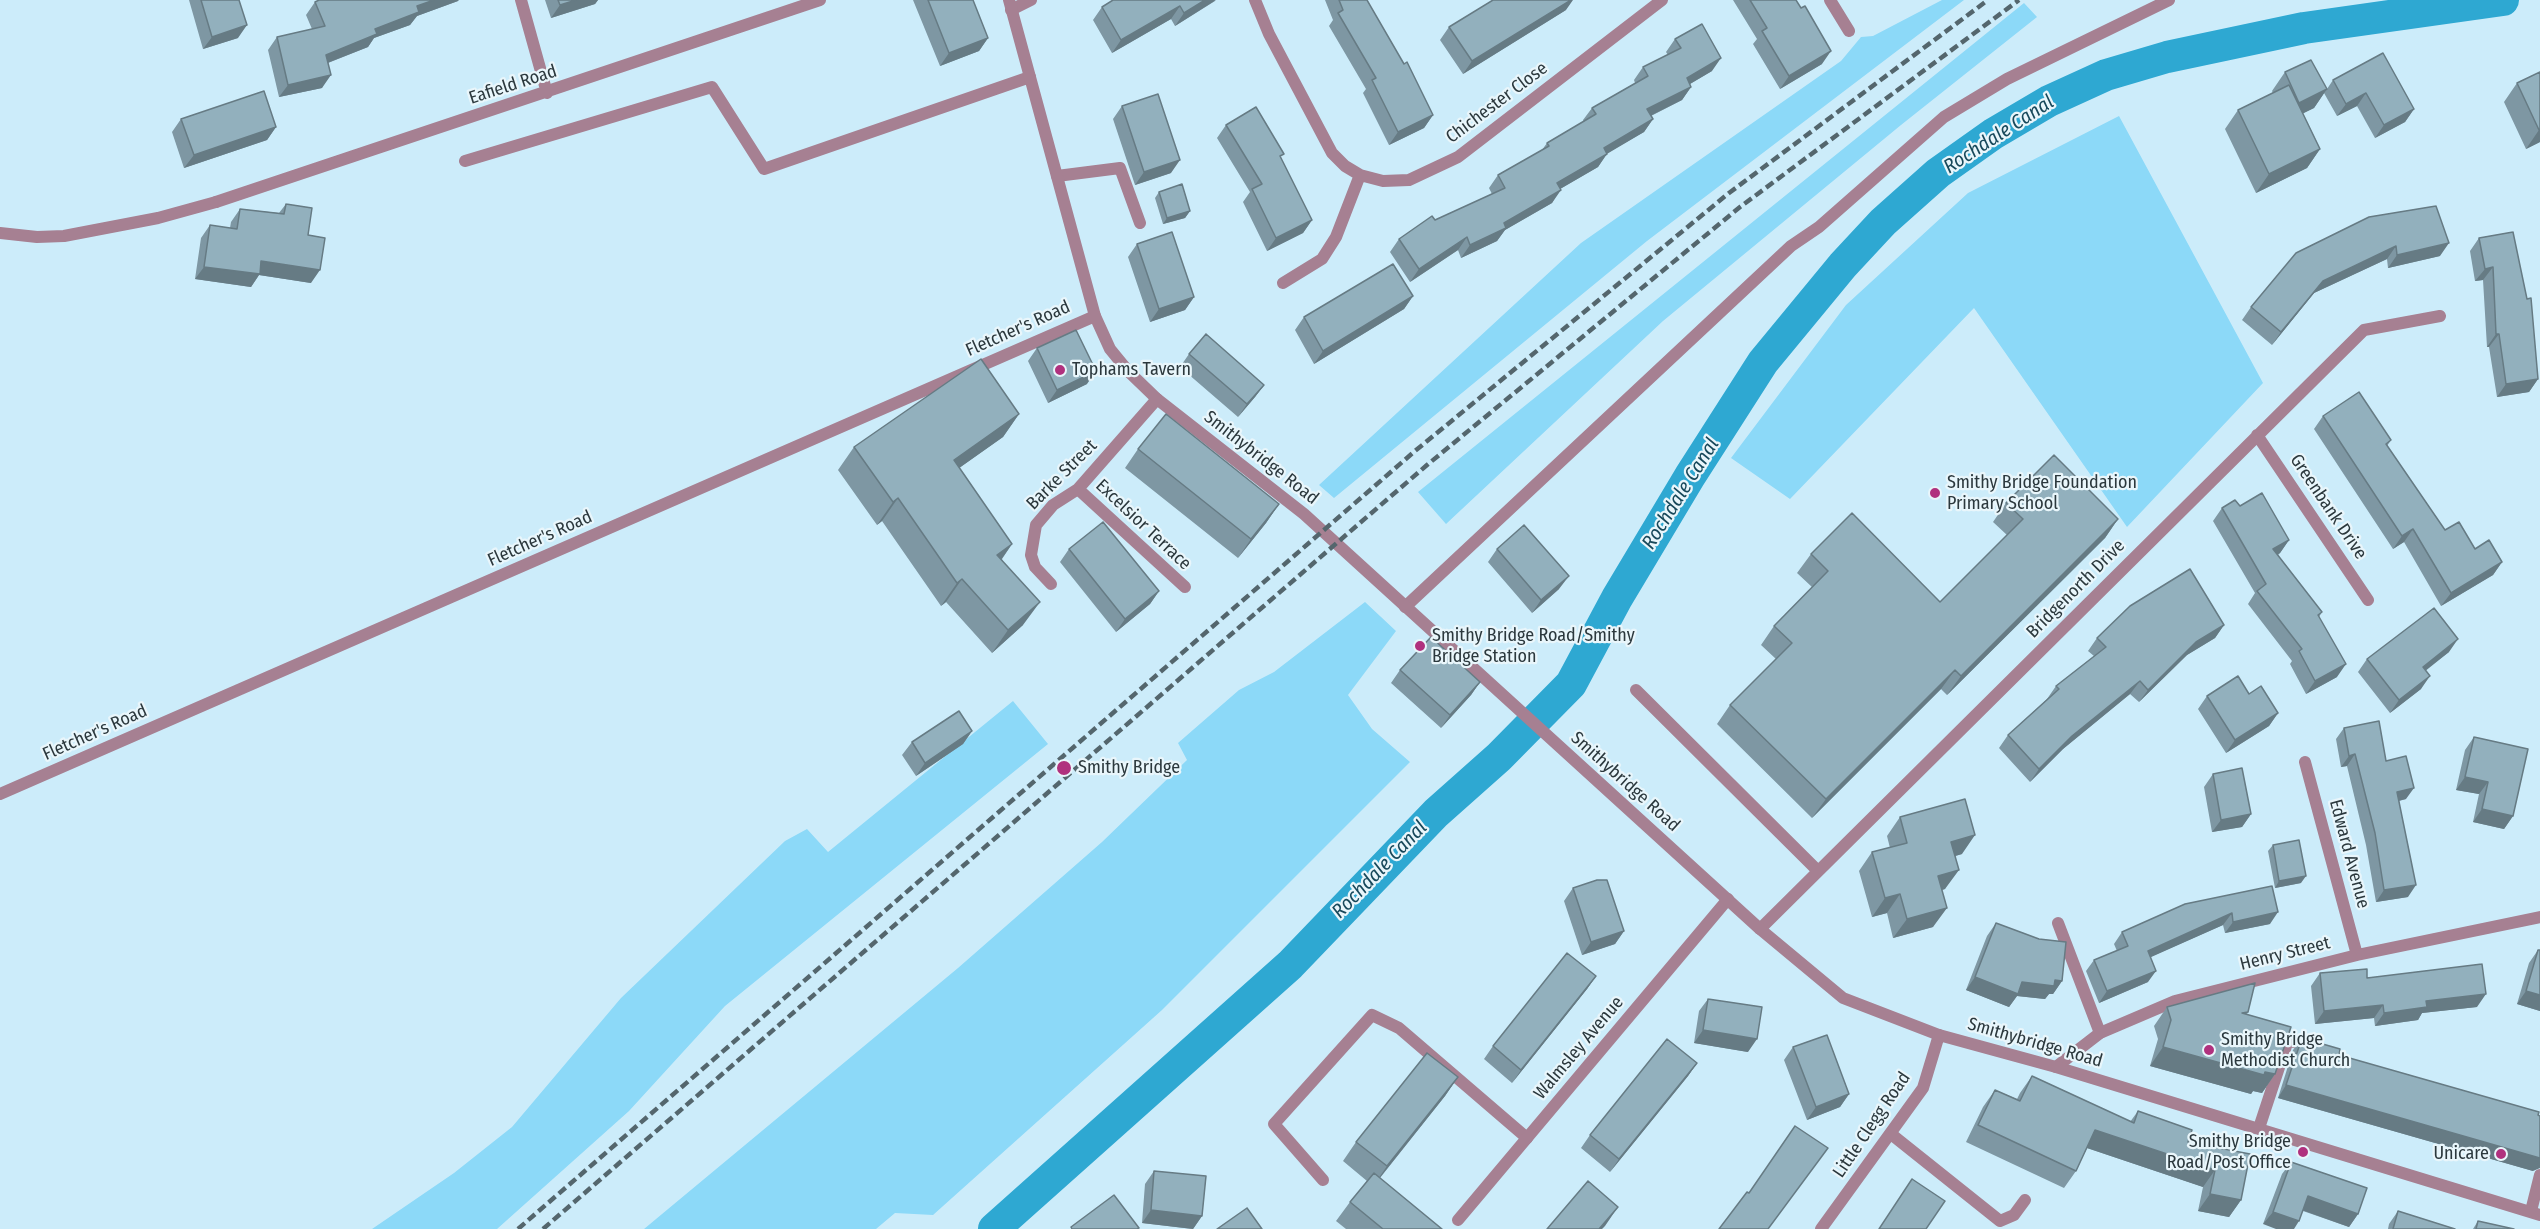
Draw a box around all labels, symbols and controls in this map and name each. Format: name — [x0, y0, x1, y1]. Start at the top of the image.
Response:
street label: Chichester Close — [1442, 58, 1552, 148]
street label: Eafield Road — [466, 61, 560, 109]
water label: Rochdale Canal — [1939, 91, 2059, 179]
street label: Fletcher's Road — [962, 296, 1074, 362]
place label: Tophams Tavern — [1072, 359, 1191, 381]
marker: Tophams Tavern — [1053, 363, 1067, 377]
street label: Smithybridge Road — [1199, 407, 1323, 509]
water label: Rochdale Canal — [1637, 434, 1725, 554]
street label: Barke Street — [1022, 435, 1102, 515]
street label: Greenbank Drive — [2285, 450, 2371, 564]
place label: Smithy Bridge Foundation Primary School — [1947, 472, 2137, 514]
street label: Excelsior Terrace — [1091, 475, 1195, 575]
marker: Smithy Bridge Foundation Primary School — [1928, 486, 1942, 500]
street label: Fletcher's Road — [484, 506, 596, 572]
street label: Bridgenorth Drive — [2022, 535, 2130, 643]
place label: Smithy Bridge Road/Smithy Bridge Station — [1432, 625, 1635, 668]
marker: Smithy Bridge Road/Smithy Bridge Station — [1413, 639, 1427, 653]
street label: Fletcher's Road — [39, 700, 151, 766]
street label: Smithybridge Road — [1566, 727, 1684, 837]
place label: Smithy Bridge — [1078, 757, 1180, 779]
marker: Smithy Bridge — [1055, 759, 1073, 777]
street label: Edward Avenue — [2324, 797, 2374, 911]
water label: Rochdale Canal — [1327, 816, 1433, 924]
street label: Henry Street — [2238, 932, 2332, 976]
street label: Walmsley Avenue — [1530, 992, 1628, 1104]
street label: Smithybridge Road — [1965, 1013, 2105, 1073]
place label: Smithy Bridge Methodist Church — [2221, 1029, 2350, 1072]
marker: Smithy Bridge Methodist Church — [2202, 1043, 2216, 1057]
street label: Little Clegg Road — [1829, 1068, 1915, 1182]
place label: Smithy Bridge Road/Post Office — [2167, 1131, 2291, 1174]
place label: Unicare — [2433, 1143, 2489, 1165]
marker: Smithy Bridge Road/Post Office — [2296, 1145, 2310, 1159]
marker: Unicare — [2494, 1147, 2508, 1161]

